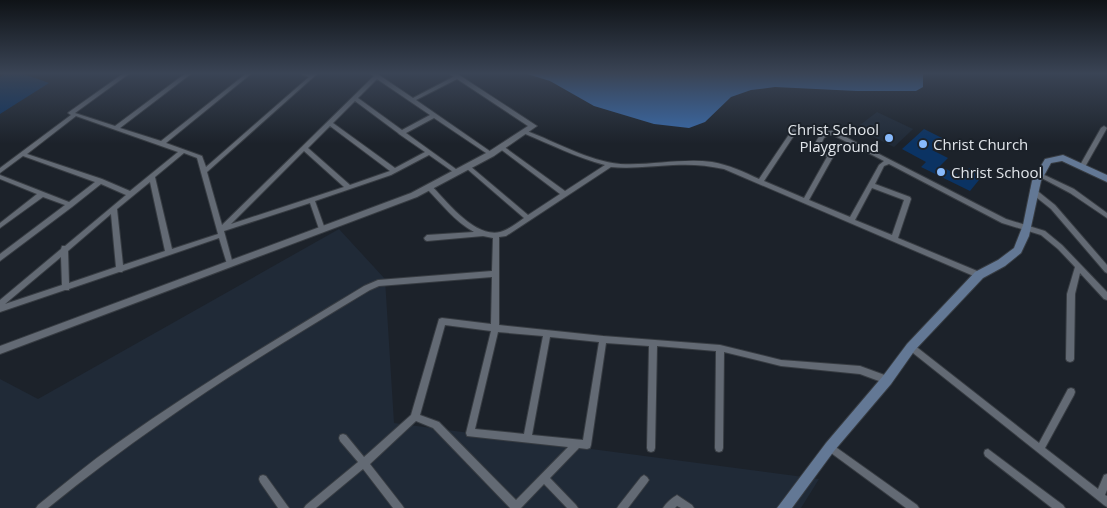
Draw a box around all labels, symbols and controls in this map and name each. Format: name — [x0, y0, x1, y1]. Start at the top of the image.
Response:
place label: Christ School Playground — [788, 119, 879, 156]
marker: Christ School Playground — [883, 132, 895, 144]
place label: Christ Church — [933, 134, 1028, 154]
marker: Christ Church — [917, 138, 929, 150]
place label: Christ School — [951, 162, 1042, 182]
marker: Christ School — [935, 166, 947, 178]

